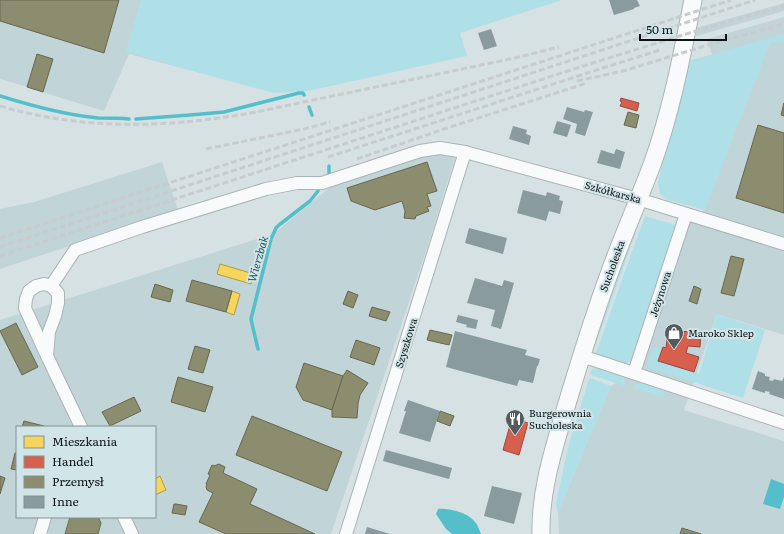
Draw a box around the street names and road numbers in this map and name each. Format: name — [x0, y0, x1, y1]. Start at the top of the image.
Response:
street label: Szkółkarska — [583, 177, 644, 206]
street label: Sucholeska — [595, 237, 628, 294]
street label: Jeżynowa — [645, 269, 674, 319]
street label: Szyszkowa — [391, 316, 420, 370]

